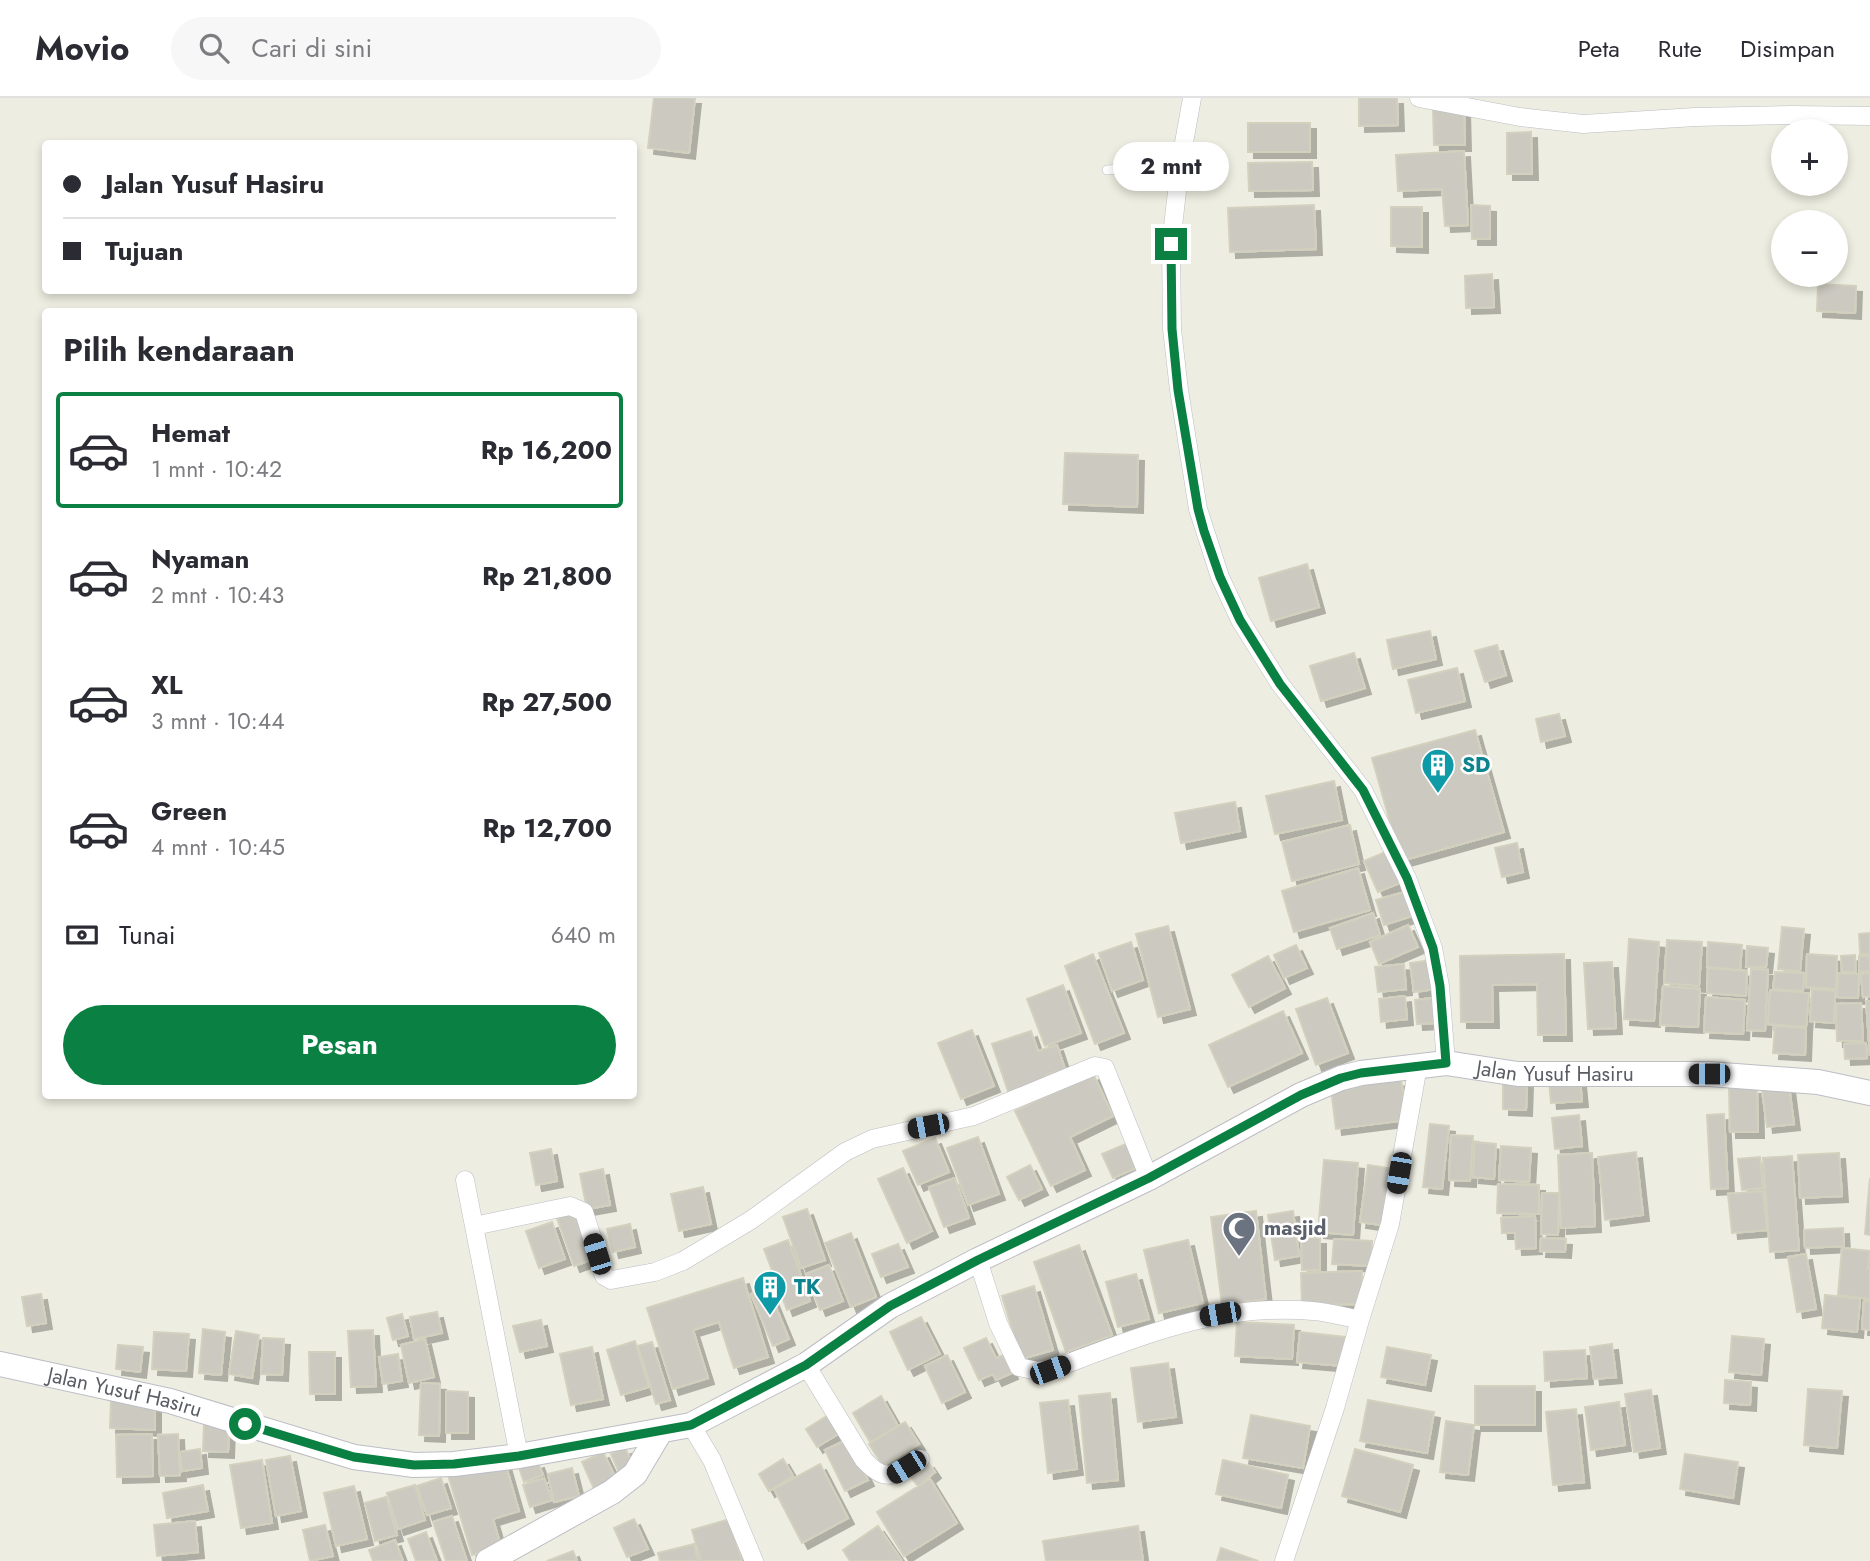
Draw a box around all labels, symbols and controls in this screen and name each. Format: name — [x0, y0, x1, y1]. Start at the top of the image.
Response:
search box — [171, 17, 661, 80]
text: Movio — [35, 25, 129, 72]
icon: search — [195, 29, 233, 67]
text: Cari di sini — [251, 29, 372, 67]
text: Peta — [1578, 31, 1620, 66]
text: Rute — [1658, 31, 1702, 66]
text: Disimpan — [1740, 31, 1835, 66]
map controls — [1771, 119, 1848, 287]
button: + — [1771, 119, 1848, 196]
callout: 2 mnt — [1113, 142, 1229, 192]
text: 2 mnt — [1140, 149, 1202, 183]
text: Jalan Yusuf Hasiru — [105, 165, 324, 203]
button: − — [1771, 210, 1848, 287]
route end — [1155, 228, 1187, 260]
text: Tujuan — [105, 232, 183, 270]
text: Pilih kendaraan — [63, 327, 295, 373]
text: Hemat — [151, 414, 230, 452]
icon: car — [67, 419, 130, 482]
text: Rp 16,200 — [481, 431, 612, 469]
text: 1 mnt · 10:42 — [151, 452, 282, 486]
text: Nyaman — [151, 540, 250, 578]
icon: car — [67, 545, 130, 608]
text: Rp 21,800 — [482, 557, 612, 595]
text: 2 mnt · 10:43 — [151, 578, 284, 612]
text: XL — [151, 666, 183, 704]
icon: car — [67, 671, 130, 734]
text: Rp 27,500 — [482, 683, 612, 721]
text: 3 mnt · 10:44 — [151, 704, 285, 738]
building icon: SD — [1419, 746, 1457, 795]
place label: SD — [1462, 750, 1491, 780]
text: Green — [151, 792, 227, 830]
icon: car — [67, 797, 130, 860]
text: Rp 12,700 — [483, 809, 612, 847]
text: 4 mnt · 10:45 — [151, 830, 285, 864]
icon: cash — [63, 916, 101, 954]
text: Tunai — [119, 916, 176, 954]
text: 640 m — [551, 918, 616, 952]
button: Pesan — [63, 1005, 616, 1085]
street label: Jalan Yusuf Hasiru — [1471, 1052, 1634, 1089]
car — [1689, 1064, 1731, 1085]
car — [906, 1112, 951, 1140]
car — [1386, 1150, 1413, 1196]
mosque icon: masjid — [1220, 1209, 1258, 1258]
place label: masjid — [1264, 1213, 1327, 1243]
car — [581, 1231, 614, 1277]
building icon: TK — [751, 1268, 789, 1317]
place label: TK — [794, 1272, 821, 1302]
car — [1198, 1300, 1243, 1328]
car — [1027, 1353, 1074, 1387]
street label: Jalan Yusuf Hasiru — [42, 1359, 206, 1425]
route start — [229, 1408, 261, 1440]
car — [883, 1447, 930, 1487]

